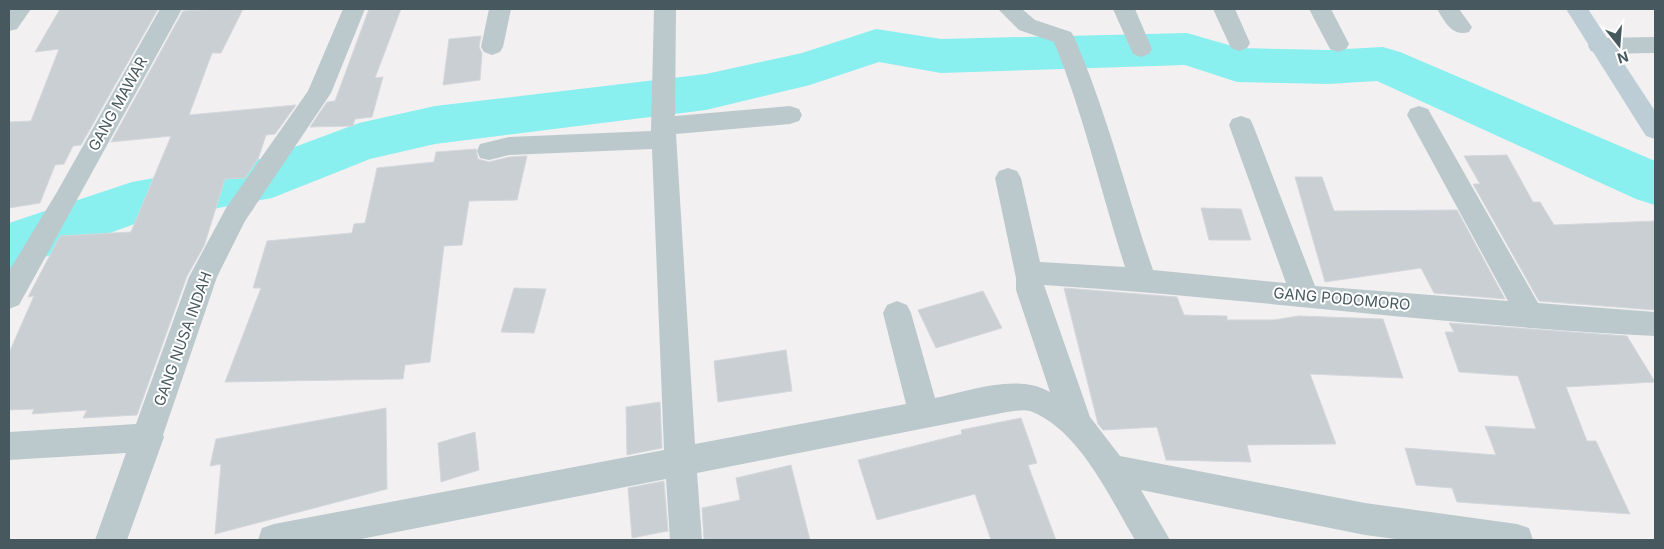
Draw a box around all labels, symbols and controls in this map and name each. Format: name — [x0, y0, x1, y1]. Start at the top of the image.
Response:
north arrow — [1594, 20, 1644, 70]
text: N — [1615, 48, 1631, 68]
street label: GANG MAWAR — [84, 53, 151, 154]
street label: GANG NUSA INDAH — [149, 269, 216, 409]
street label: GANG PODOMORO — [1273, 283, 1411, 314]

